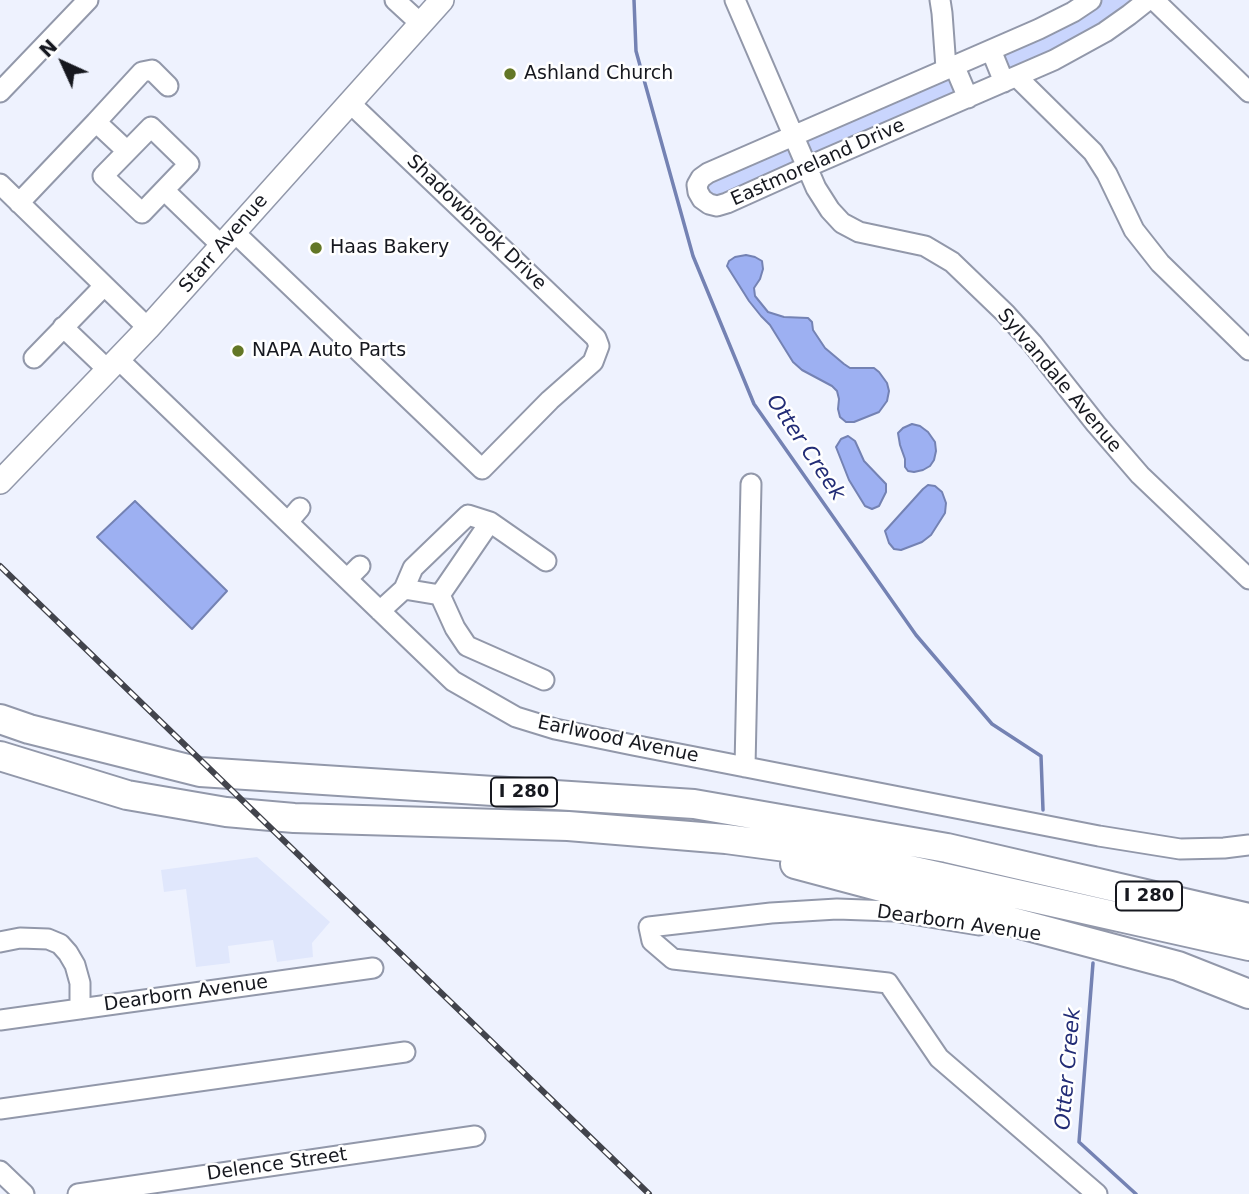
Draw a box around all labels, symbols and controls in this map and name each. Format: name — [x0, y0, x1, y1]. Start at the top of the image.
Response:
north arrow — [28, 28, 98, 98]
text: N — [35, 35, 62, 62]
place label: Ashland Church — [524, 63, 673, 85]
marker: Ashland Church — [502, 66, 518, 82]
street label: Eastmoreland Drive — [728, 114, 908, 212]
street label: Shadowbrook Drive — [401, 150, 551, 296]
street label: Starr Avenue — [175, 190, 273, 298]
place label: Haas Bakery — [330, 237, 449, 259]
marker: Haas Bakery — [308, 240, 324, 256]
street label: Sylvandale Avenue — [992, 304, 1126, 458]
place label: NAPA Auto Parts — [252, 340, 406, 362]
marker: NAPA Auto Parts — [230, 343, 246, 359]
water label: Otter Creek — [760, 390, 850, 506]
street label: Earlwood Avenue — [535, 712, 701, 768]
road number: I 280 — [491, 778, 557, 806]
road number: I 280 — [1116, 882, 1182, 911]
street label: Dearborn Avenue — [875, 901, 1043, 947]
street label: Dearborn Avenue — [102, 971, 270, 1017]
water label: Otter Creek — [1051, 1007, 1087, 1131]
street label: Delence Street — [205, 1144, 349, 1186]

